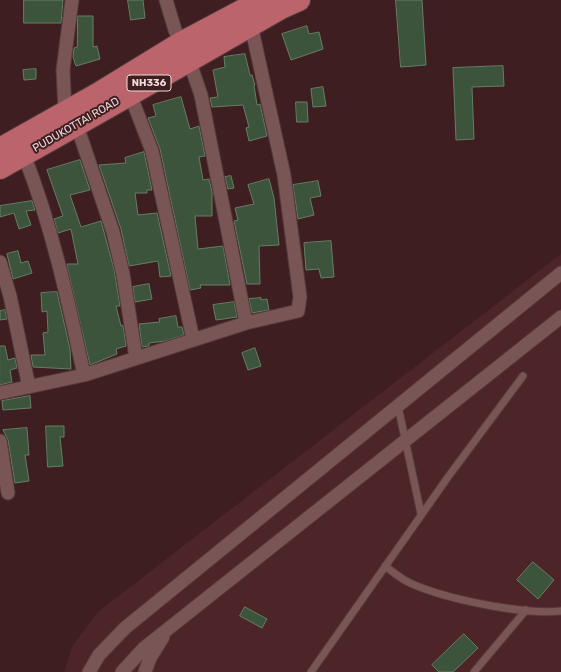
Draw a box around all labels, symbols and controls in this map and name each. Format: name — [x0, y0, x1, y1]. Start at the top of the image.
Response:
road number: NH336 — [127, 75, 171, 91]
street label: PUDUKOTTAI ROAD — [30, 95, 122, 155]

